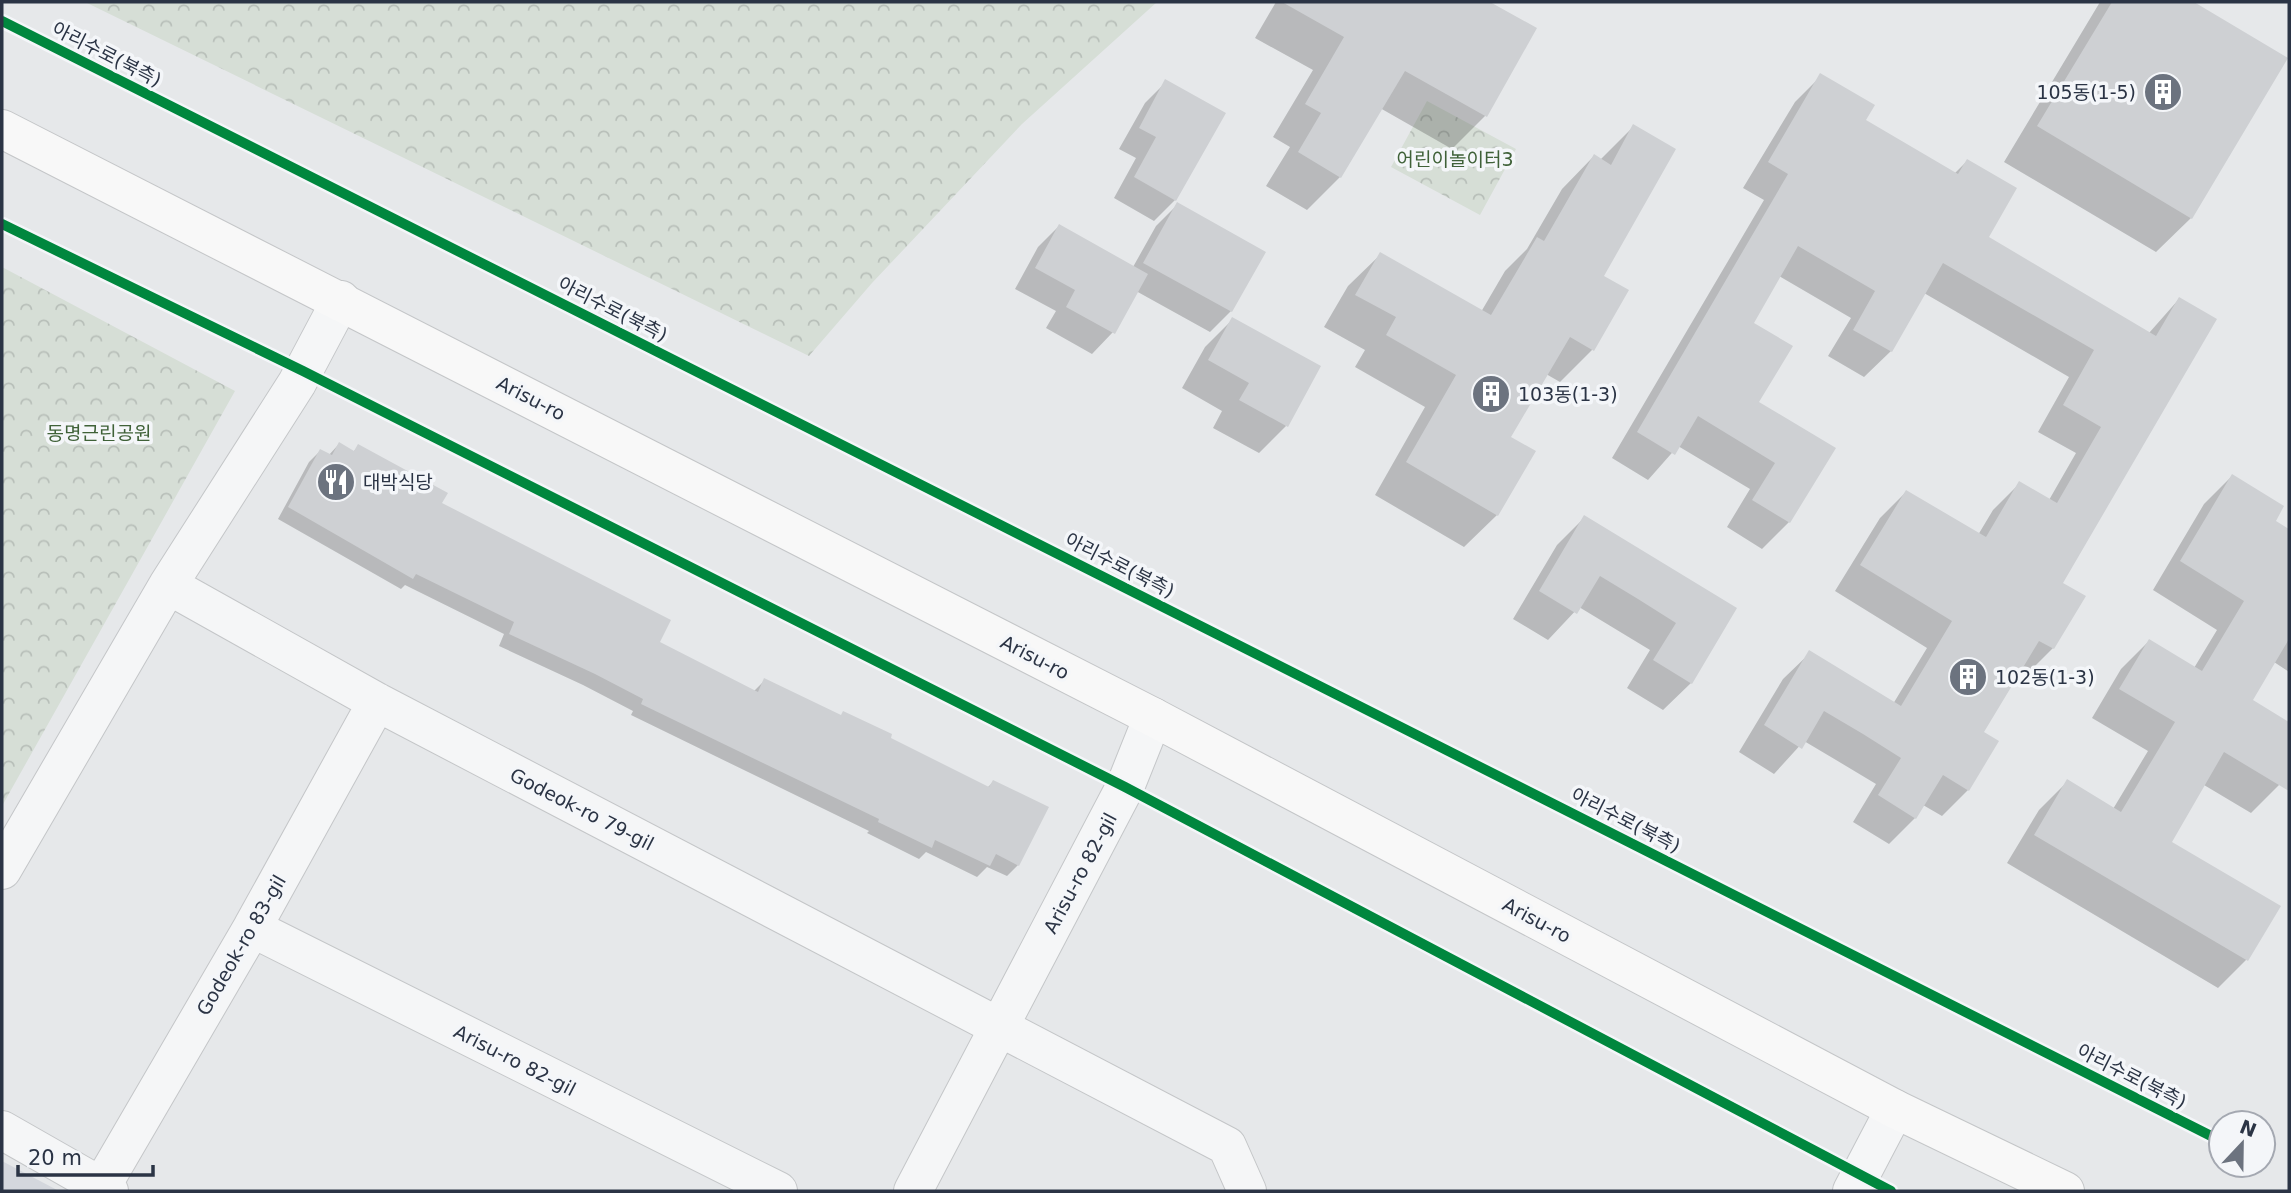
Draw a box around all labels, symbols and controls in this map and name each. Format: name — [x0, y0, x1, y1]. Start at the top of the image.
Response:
street label: 아리수로(북측) — [49, 17, 165, 91]
building icon: 105동(1-5) — [2142, 71, 2184, 113]
place label: 105동(1-5) — [2036, 81, 2136, 103]
park label: 어린이놀이터3 — [1397, 148, 1513, 170]
street label: 아리수로(북측) — [555, 272, 671, 346]
street label: Arisu-ro — [493, 371, 569, 425]
building icon: 103동(1-3) — [1470, 373, 1512, 415]
place label: 103동(1-3) — [1518, 383, 1618, 405]
park label: 동명근린공원 — [47, 422, 151, 444]
restaurant icon: 대박식당 — [315, 461, 357, 503]
place label: 대박식당 — [363, 471, 433, 493]
street label: 아리수로(북측) — [1062, 528, 1178, 602]
street label: Arisu-ro — [997, 630, 1073, 684]
building icon: 102동(1-3) — [1947, 656, 1989, 698]
place label: 102동(1-3) — [1995, 666, 2095, 688]
street label: Godeok-ro 79-gil — [506, 763, 658, 855]
street label: 아리수로(북측) — [1568, 783, 1684, 857]
street label: Arisu-ro 82-gil — [1039, 809, 1121, 937]
street label: Godeok-ro 83-gil — [192, 871, 290, 1019]
street label: Arisu-ro — [1499, 893, 1575, 947]
street label: Arisu-ro 82-gil — [450, 1020, 580, 1100]
street label: 아리수로(북측) — [2074, 1039, 2190, 1113]
north arrow — [2207, 1109, 2277, 1179]
text: N — [2237, 1115, 2260, 1141]
scale bar — [18, 1134, 152, 1178]
text: 20 m — [28, 1146, 82, 1170]

